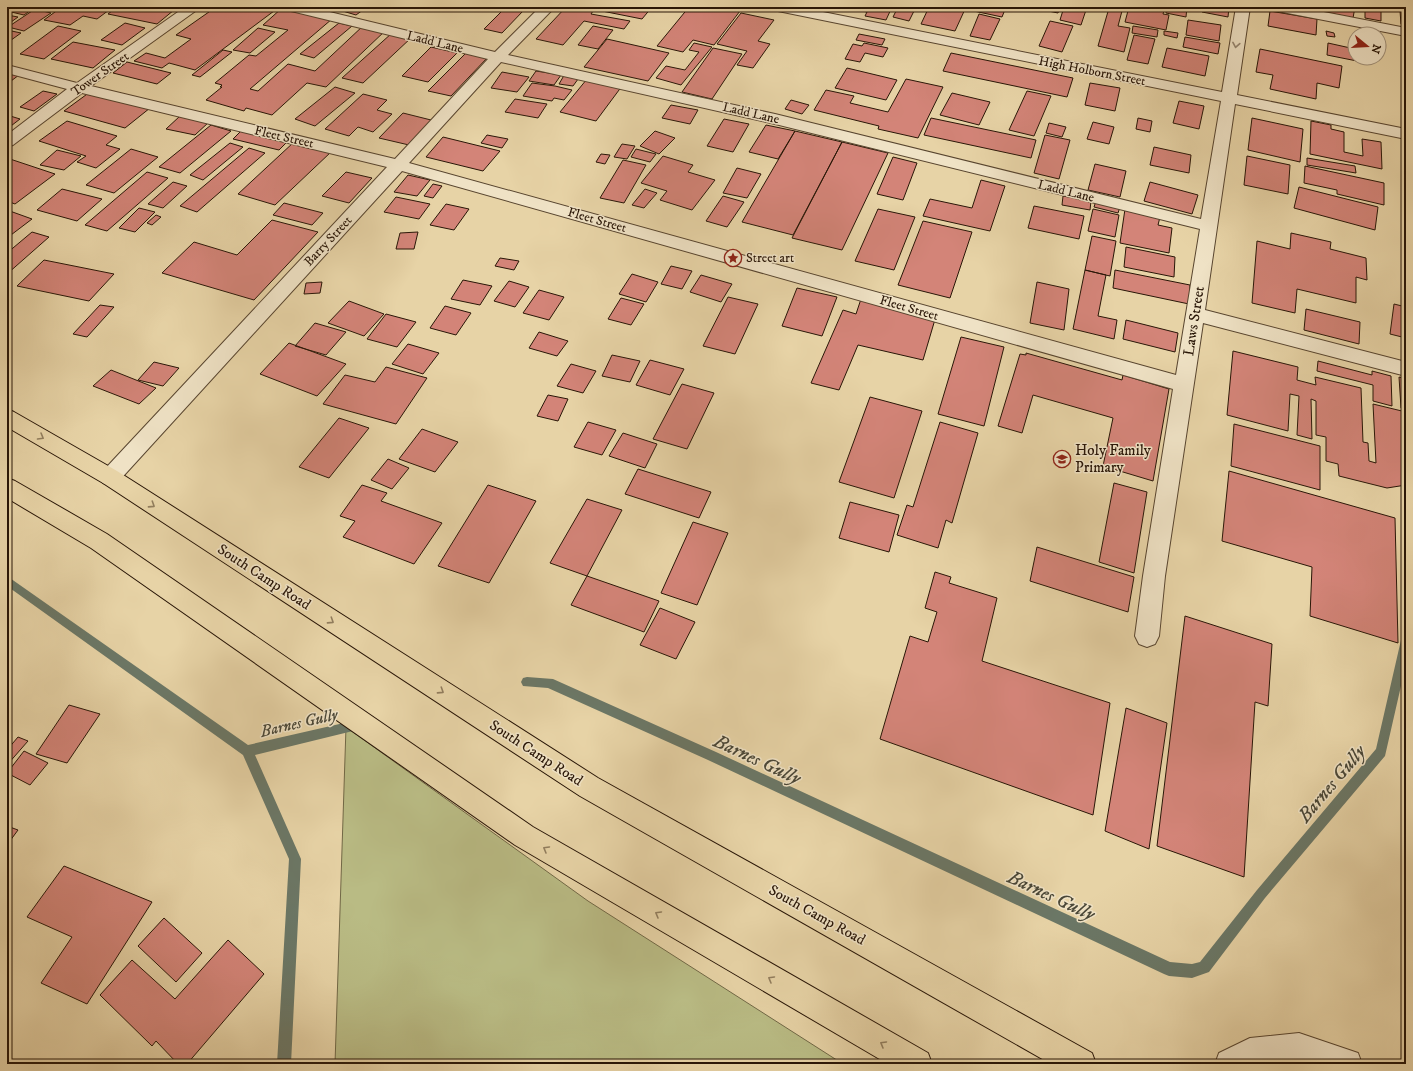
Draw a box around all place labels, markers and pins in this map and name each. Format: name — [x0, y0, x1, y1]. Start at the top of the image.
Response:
place icon: Street art — [723, 248, 743, 268]
place label: Street art — [746, 250, 794, 266]
place label: Holy Family Primary — [1075, 441, 1152, 477]
school or university icon: Holy Family Primary — [1052, 449, 1072, 469]

